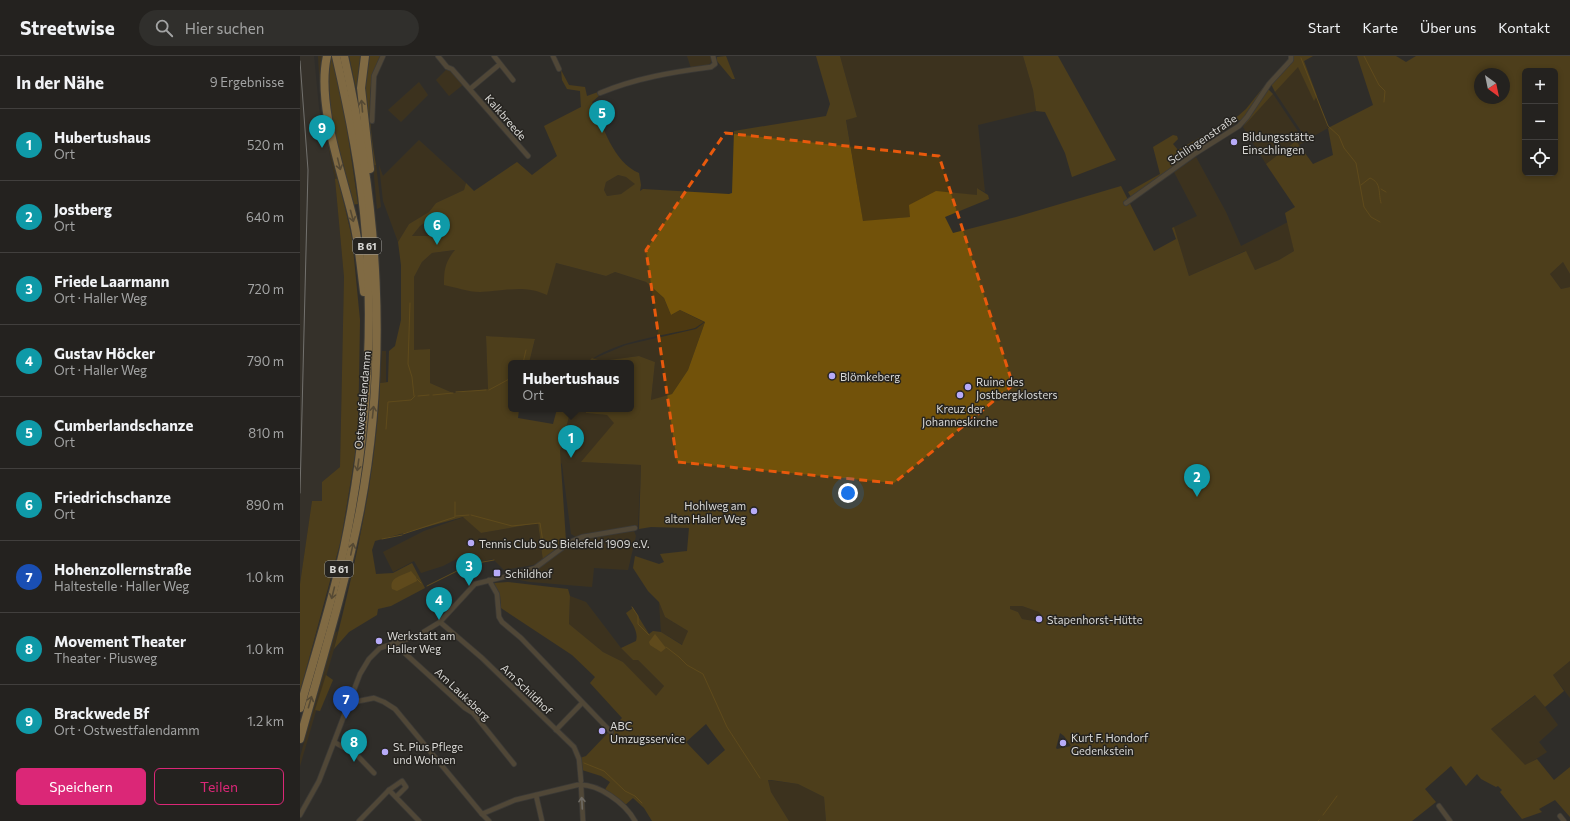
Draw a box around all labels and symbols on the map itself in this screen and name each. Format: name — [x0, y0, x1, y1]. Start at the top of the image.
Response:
north arrow — [1474, 68, 1510, 104]
street label: Kalkbreede — [483, 91, 530, 143]
one-way arrow — [358, 100, 366, 113]
pin: 5 — [589, 100, 615, 133]
street label: Schlingenstraße — [1165, 111, 1239, 167]
pin: 9 — [309, 115, 335, 148]
place label: Bildungsstätte Einschlingen — [1242, 130, 1315, 156]
marker: Bildungsstätte Einschlingen — [1229, 137, 1239, 147]
one-way arrow — [335, 157, 343, 170]
one-way arrow — [349, 209, 356, 222]
pin: 6 — [424, 212, 450, 245]
road number: B 61 — [353, 238, 381, 254]
street label: Ostwestfalendamm — [351, 350, 373, 450]
place label: Blömkeberg — [840, 370, 900, 383]
marker: Blömkeberg — [827, 371, 837, 381]
place label: Ruine des Jostbergklosters — [976, 375, 1057, 402]
marker: Ruine des Jostbergklosters — [963, 382, 973, 392]
marker: Kreuz der Johanneskirche — [955, 390, 965, 400]
place label: Kreuz der Johanneskirche — [922, 402, 998, 429]
one-way arrow — [370, 406, 377, 419]
pin: 1 — [558, 425, 584, 458]
one-way arrow — [354, 458, 362, 471]
pin: 2 — [1184, 464, 1210, 497]
your location — [838, 483, 858, 503]
place label: Hohlweg am alten Haller Weg — [665, 499, 746, 525]
marker: Hohlweg am alten Haller Weg — [749, 506, 759, 516]
place label: Tennis Club SuS Bielefeld 1909 e.V. — [479, 537, 650, 550]
marker: Tennis Club SuS Bielefeld 1909 e.V. — [466, 538, 476, 548]
one-way arrow — [348, 543, 356, 556]
pin: 3 — [456, 553, 482, 586]
road number: B 61 — [325, 561, 353, 577]
place label: Schildhof — [505, 567, 553, 580]
marker: Schildhof — [492, 568, 502, 578]
one-way arrow — [329, 586, 336, 599]
pin: 4 — [426, 587, 452, 620]
place label: Stapenhorst-Hütte — [1047, 613, 1143, 626]
marker: Stapenhorst-Hütte — [1034, 614, 1044, 624]
place label: Werkstatt am Haller Weg — [387, 629, 455, 655]
marker: Werkstatt am Haller Weg — [374, 636, 384, 646]
street label: Am Schildhof — [499, 661, 556, 717]
street label: Am Lauksberg — [433, 665, 493, 723]
pin: 7 — [333, 686, 359, 719]
one-way arrow — [307, 695, 315, 708]
place label: ABC Umzugsservice — [610, 719, 685, 745]
marker: ABC Umzugsservice — [597, 726, 607, 736]
pin: 8 — [341, 729, 367, 762]
place label: Kurt F. Hondorf Gedenkstein — [1071, 731, 1149, 757]
marker: Kurt F. Hondorf Gedenkstein — [1058, 738, 1068, 748]
place label: St. Pius Pflege und Wohnen — [393, 740, 463, 766]
marker: St. Pius Pflege und Wohnen — [380, 747, 390, 757]
one-way arrow — [579, 797, 586, 810]

